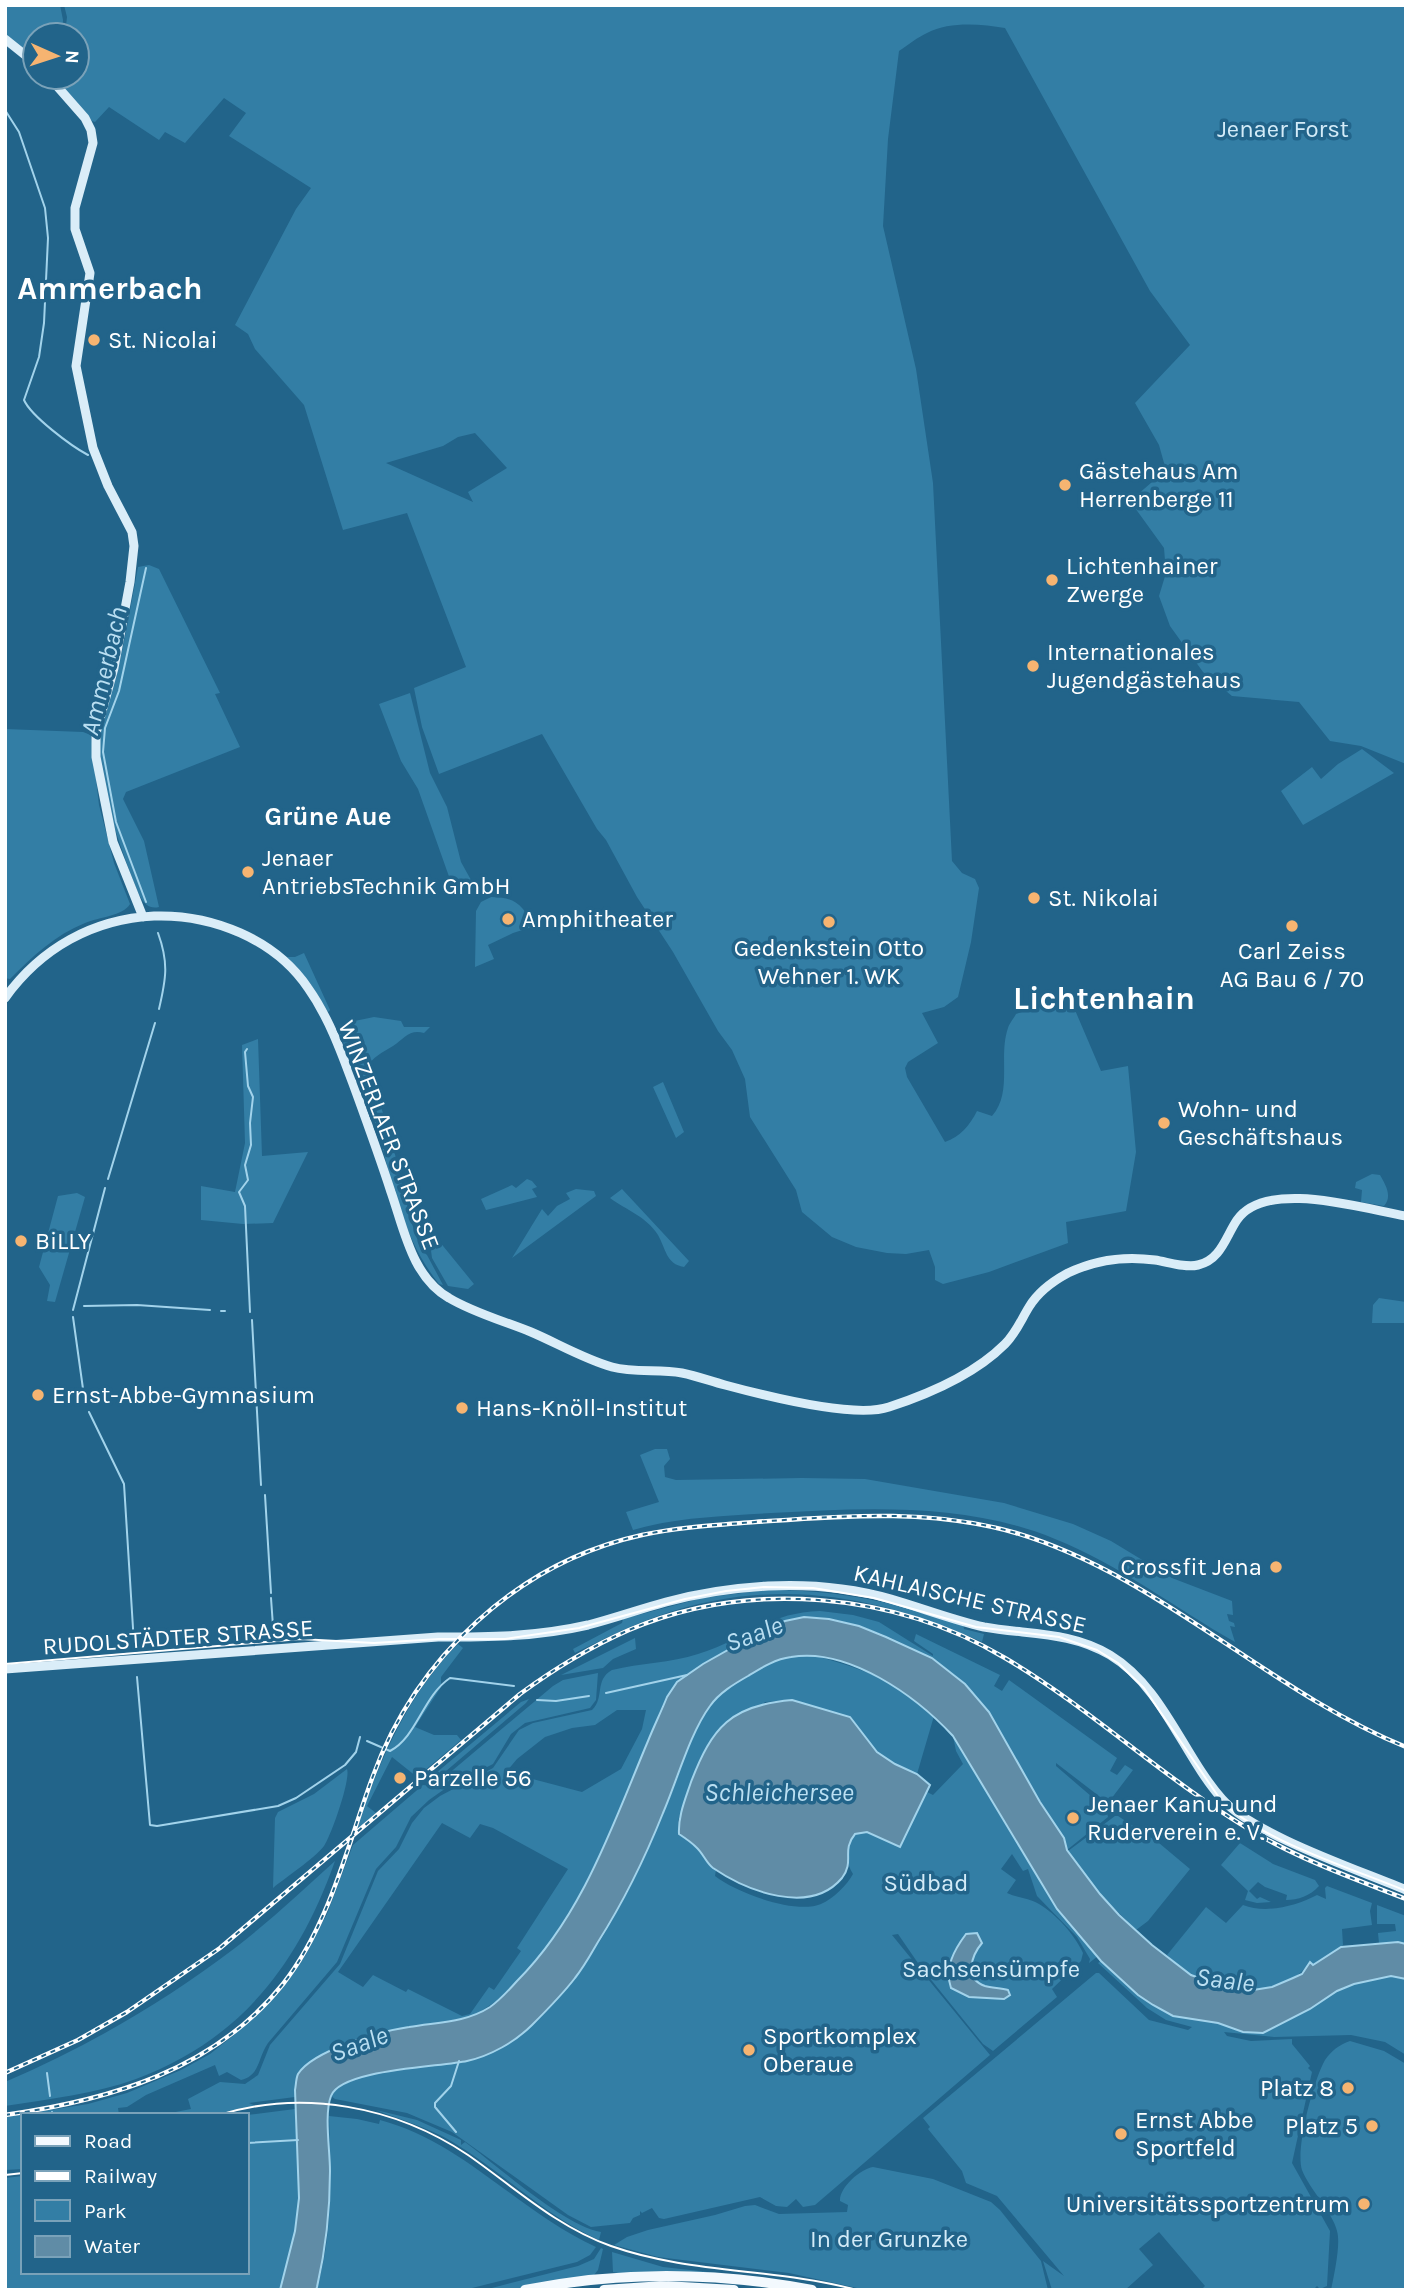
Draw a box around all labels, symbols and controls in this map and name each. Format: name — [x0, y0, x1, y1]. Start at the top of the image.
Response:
north arrow — [21, 21, 91, 91]
text: N — [61, 49, 83, 64]
park label: Jenaer Forst — [1217, 115, 1349, 143]
district label: Ammerbach — [17, 270, 203, 307]
place label: St. Nicolai — [108, 326, 218, 354]
marker: St. Nicolai — [86, 332, 102, 348]
place label: Gästehaus Am Herrenberge 11 — [1079, 457, 1238, 513]
marker: Gästehaus Am Herrenberge 11 — [1057, 477, 1073, 493]
place label: Lichtenhainer Zwerge — [1066, 552, 1218, 608]
marker: Lichtenhainer Zwerge — [1044, 572, 1060, 588]
water label: Ammerbach — [74, 604, 134, 738]
place label: Internationales Jugendgästehaus — [1047, 638, 1241, 694]
marker: Internationales Jugendgästehaus — [1025, 658, 1041, 674]
district label: Grüne Aue — [264, 801, 392, 832]
place label: Jenaer AntriebsTechnik GmbH — [262, 844, 511, 900]
marker: Jenaer AntriebsTechnik GmbH — [240, 864, 256, 880]
place label: St. Nikolai — [1048, 884, 1159, 912]
marker: St. Nikolai — [1026, 890, 1042, 906]
place label: Amphitheater — [522, 905, 673, 933]
marker: Amphitheater — [500, 911, 516, 927]
marker: Gedenkstein Otto Wehner 1. WK — [821, 914, 837, 930]
marker: Carl Zeiss AG Bau 6 / 70 — [1284, 918, 1300, 934]
place label: Gedenkstein Otto Wehner 1. WK — [734, 934, 924, 990]
place label: Carl Zeiss AG Bau 6 / 70 — [1220, 937, 1364, 993]
district label: Lichtenhain — [1013, 980, 1195, 1017]
street label: WINZERLAER STRASSE — [332, 1016, 446, 1254]
place label: Wohn- und Geschäftshaus — [1178, 1095, 1343, 1151]
marker: Wohn- und Geschäftshaus — [1156, 1115, 1172, 1131]
place label: BiLLY — [35, 1227, 91, 1255]
marker: BiLLY — [13, 1233, 29, 1249]
place label: Ernst-Abbe-Gymnasium — [52, 1381, 315, 1409]
marker: Ernst-Abbe-Gymnasium — [30, 1387, 46, 1403]
place label: Hans-Knöll-Institut — [476, 1394, 687, 1422]
marker: Hans-Knöll-Institut — [454, 1400, 470, 1416]
place label: Crossfit Jena — [1120, 1553, 1262, 1581]
street label: KAHLAISCHE STRASSE — [851, 1559, 1089, 1639]
marker: Crossfit Jena — [1268, 1559, 1284, 1575]
water label: Saale — [721, 1609, 787, 1659]
street label: RUDOLSTÄDTER STRASSE — [42, 1614, 314, 1660]
place label: Parzelle 56 — [414, 1764, 532, 1792]
marker: Parzelle 56 — [392, 1770, 408, 1786]
water label: Schleichersee — [704, 1777, 854, 1808]
place label: Jenaer Kanu- und Ruderverein e. V. — [1087, 1790, 1278, 1846]
marker: Jenaer Kanu- und Ruderverein e. V. — [1065, 1810, 1081, 1826]
park label: Südbad — [884, 1869, 968, 1897]
park label: Sachsensümpfe — [902, 1955, 1080, 1983]
water label: Saale — [1194, 1961, 1256, 1999]
water label: Saale — [326, 2019, 392, 2069]
place label: Sportkomplex Oberaue — [763, 2022, 917, 2078]
marker: Sportkomplex Oberaue — [741, 2042, 757, 2058]
place label: Platz 8 — [1260, 2074, 1334, 2102]
marker: Platz 8 — [1340, 2080, 1356, 2096]
place label: Ernst Abbe Sportfeld — [1135, 2106, 1254, 2162]
place label: Platz 5 — [1285, 2112, 1358, 2140]
legend — [21, 2113, 248, 2274]
marker: Platz 5 — [1364, 2118, 1380, 2134]
marker: Ernst Abbe Sportfeld — [1113, 2126, 1129, 2142]
text: Road — [84, 2129, 132, 2153]
text: Railway — [84, 2164, 157, 2188]
place label: Universitätssportzentrum — [1066, 2190, 1350, 2218]
marker: Universitätssportzentrum — [1356, 2196, 1372, 2212]
text: Park — [84, 2199, 127, 2223]
park label: In der Grunzke — [810, 2225, 968, 2253]
text: Water — [84, 2234, 140, 2258]

